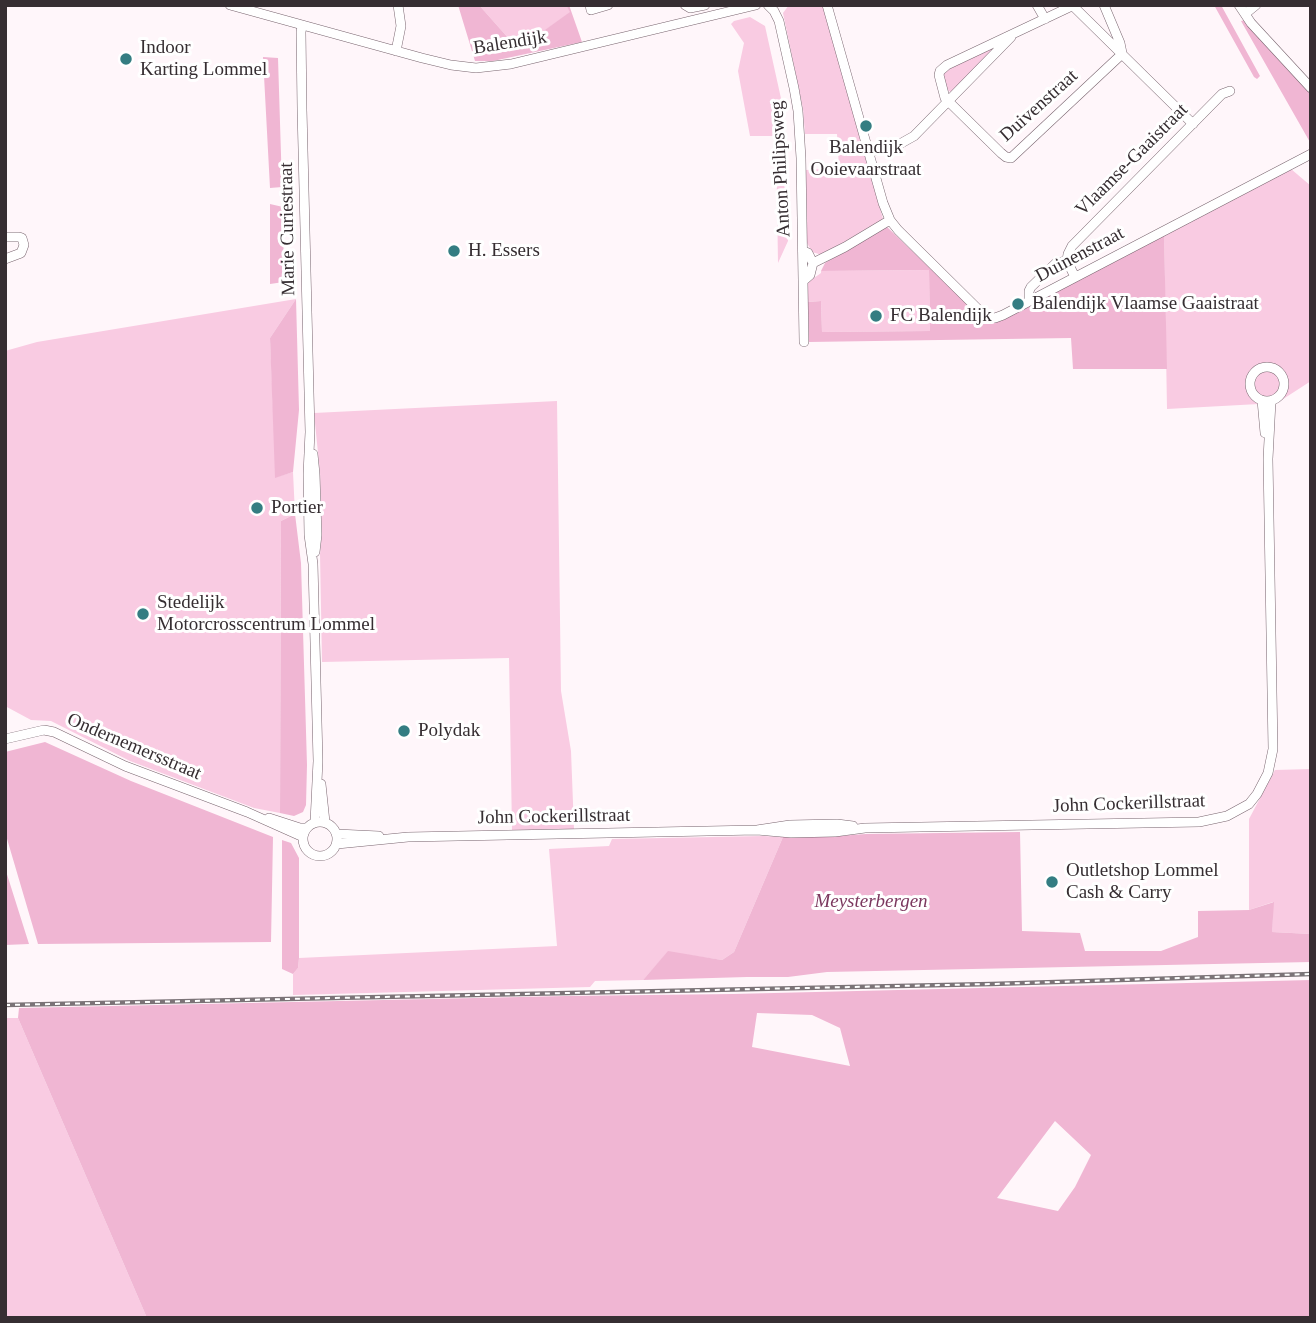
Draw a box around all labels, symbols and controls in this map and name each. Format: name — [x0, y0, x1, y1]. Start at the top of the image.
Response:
street label: Balendijk — [472, 26, 548, 60]
place label: Indoor Karting Lommel — [140, 37, 267, 81]
marker: Indoor Karting Lommel — [118, 51, 134, 67]
street label: Duivenstraat — [995, 65, 1083, 147]
street label: Vlaamse-Gaaistraat — [1071, 99, 1193, 221]
street label: Anton Philipsweg — [766, 100, 796, 238]
marker: Balendijk Ooievaarstraat — [858, 118, 874, 134]
place label: Balendijk Ooievaarstraat — [811, 137, 921, 181]
street label: Marie Curiestraat — [275, 162, 301, 296]
street label: Duinenstraat — [1032, 222, 1128, 288]
place label: H. Essers — [468, 240, 540, 262]
marker: H. Essers — [446, 243, 462, 259]
place label: Balendijk Vlaamse Gaaistraat — [1032, 293, 1259, 315]
marker: Balendijk Vlaamse Gaaistraat — [1010, 296, 1026, 312]
place label: FC Balendijk — [890, 305, 992, 327]
marker: FC Balendijk — [868, 308, 884, 324]
place label: Portier — [271, 497, 323, 519]
marker: Portier — [249, 500, 265, 516]
place label: Stedelijk Motorcrosscentrum Lommel — [157, 592, 375, 636]
marker: Stedelijk Motorcrosscentrum Lommel — [135, 606, 151, 622]
street label: Ondernemersstraat — [64, 708, 204, 786]
place label: Polydak — [418, 720, 480, 742]
marker: Polydak — [396, 723, 412, 739]
street label: John Cockerillstraat — [1052, 790, 1206, 818]
street label: John Cockerillstraat — [478, 804, 630, 830]
place label: Outletshop Lommel Cash & Carry — [1066, 860, 1219, 904]
marker: Outletshop Lommel Cash & Carry — [1044, 874, 1060, 890]
park label: Meysterbergen — [814, 891, 928, 913]

